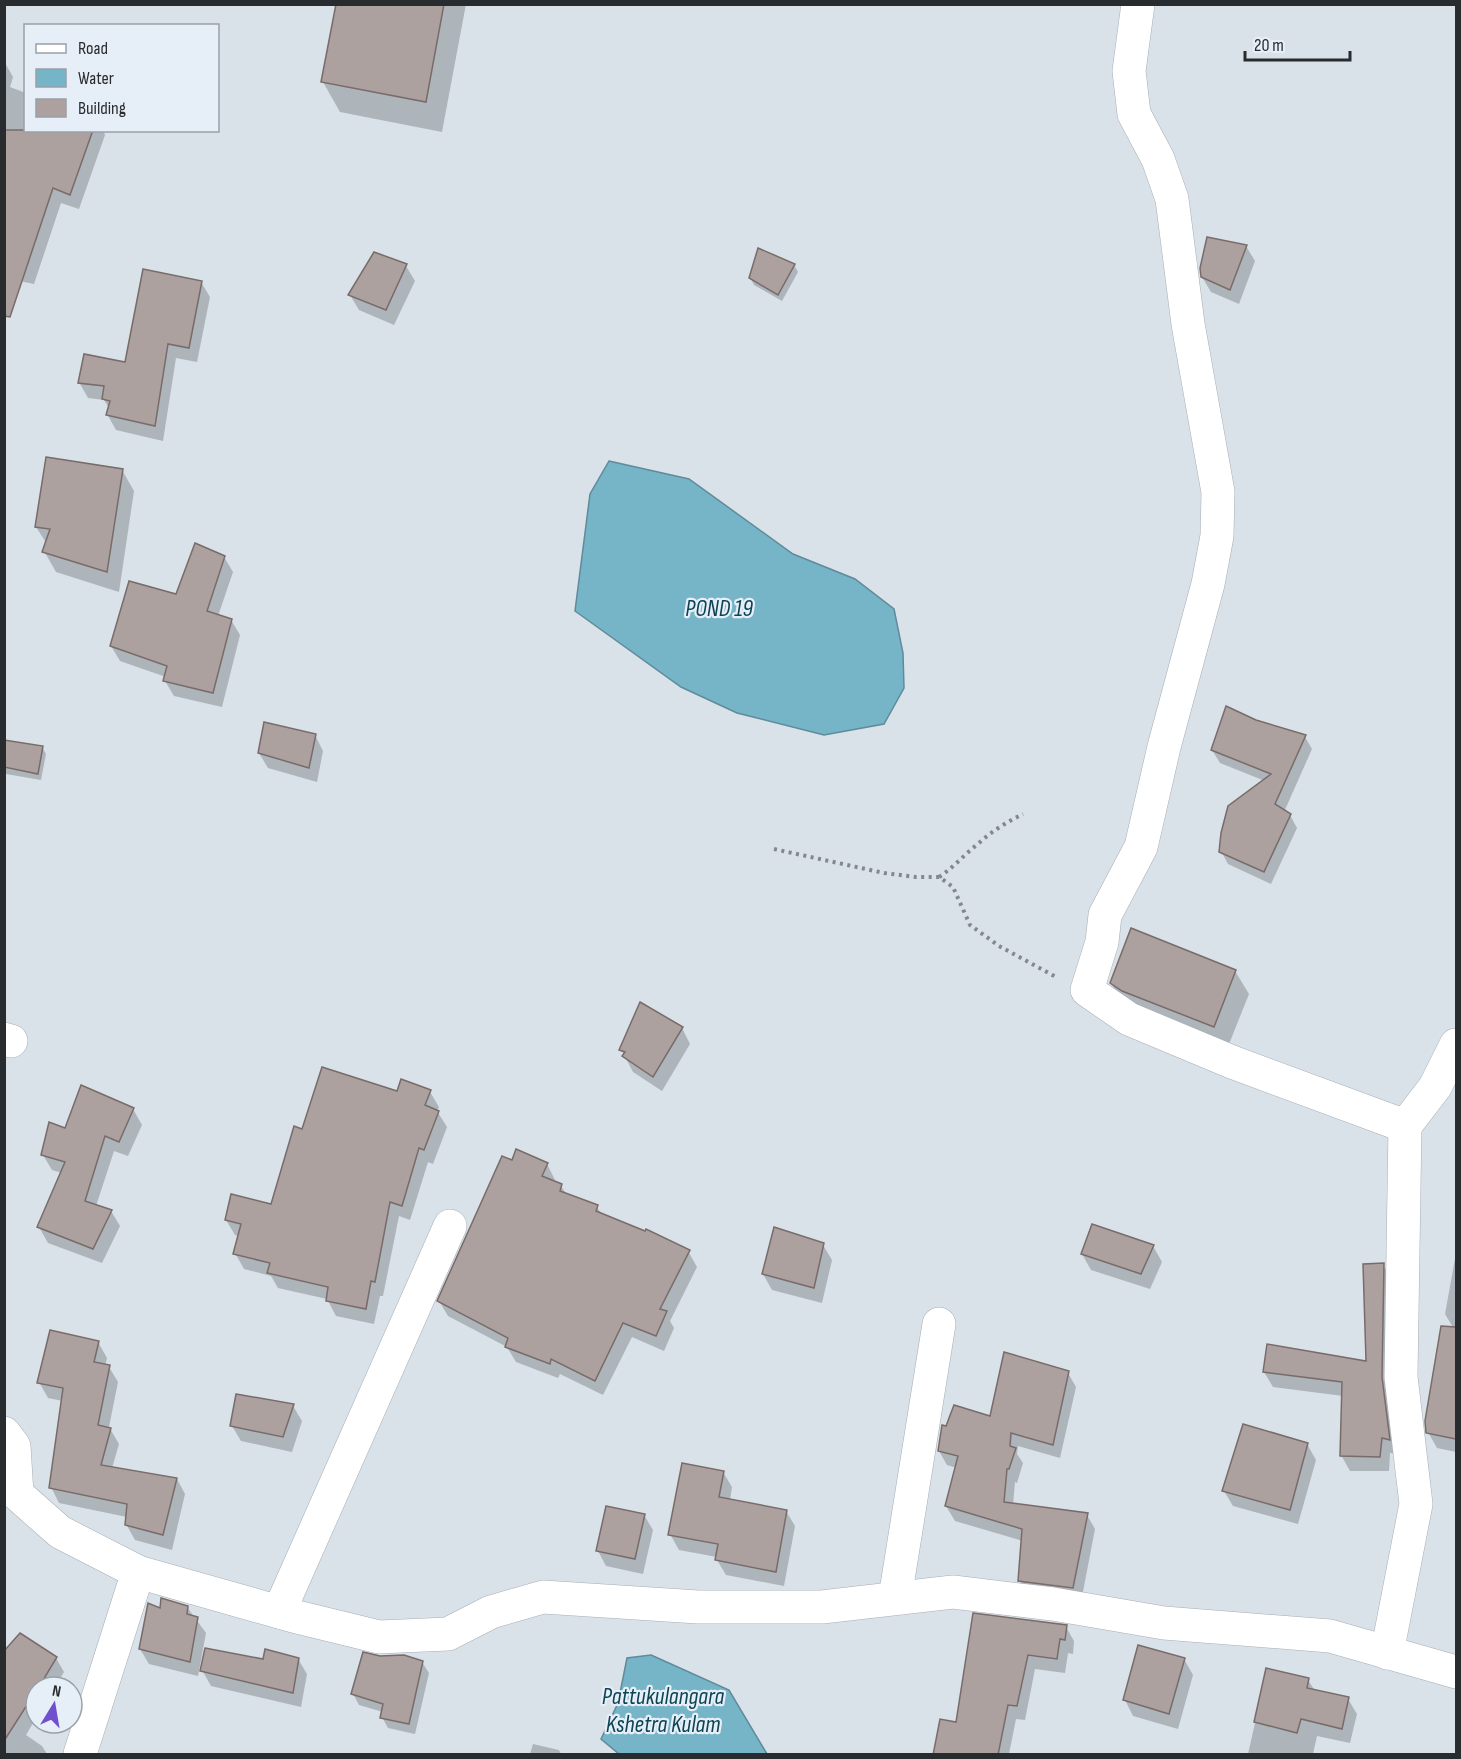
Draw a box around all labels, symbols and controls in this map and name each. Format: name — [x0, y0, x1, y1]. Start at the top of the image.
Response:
legend — [24, 24, 219, 132]
scale bar — [1245, 24, 1350, 62]
text: 20 m — [1254, 35, 1284, 56]
text: Road — [78, 38, 108, 59]
text: Water — [78, 68, 114, 89]
text: Building — [78, 98, 126, 119]
water label: POND 19 — [685, 594, 753, 623]
north arrow — [24, 1675, 84, 1735]
text: N — [51, 1682, 63, 1702]
water label: Pattukulangara Kshetra Kulam — [602, 1682, 724, 1739]

